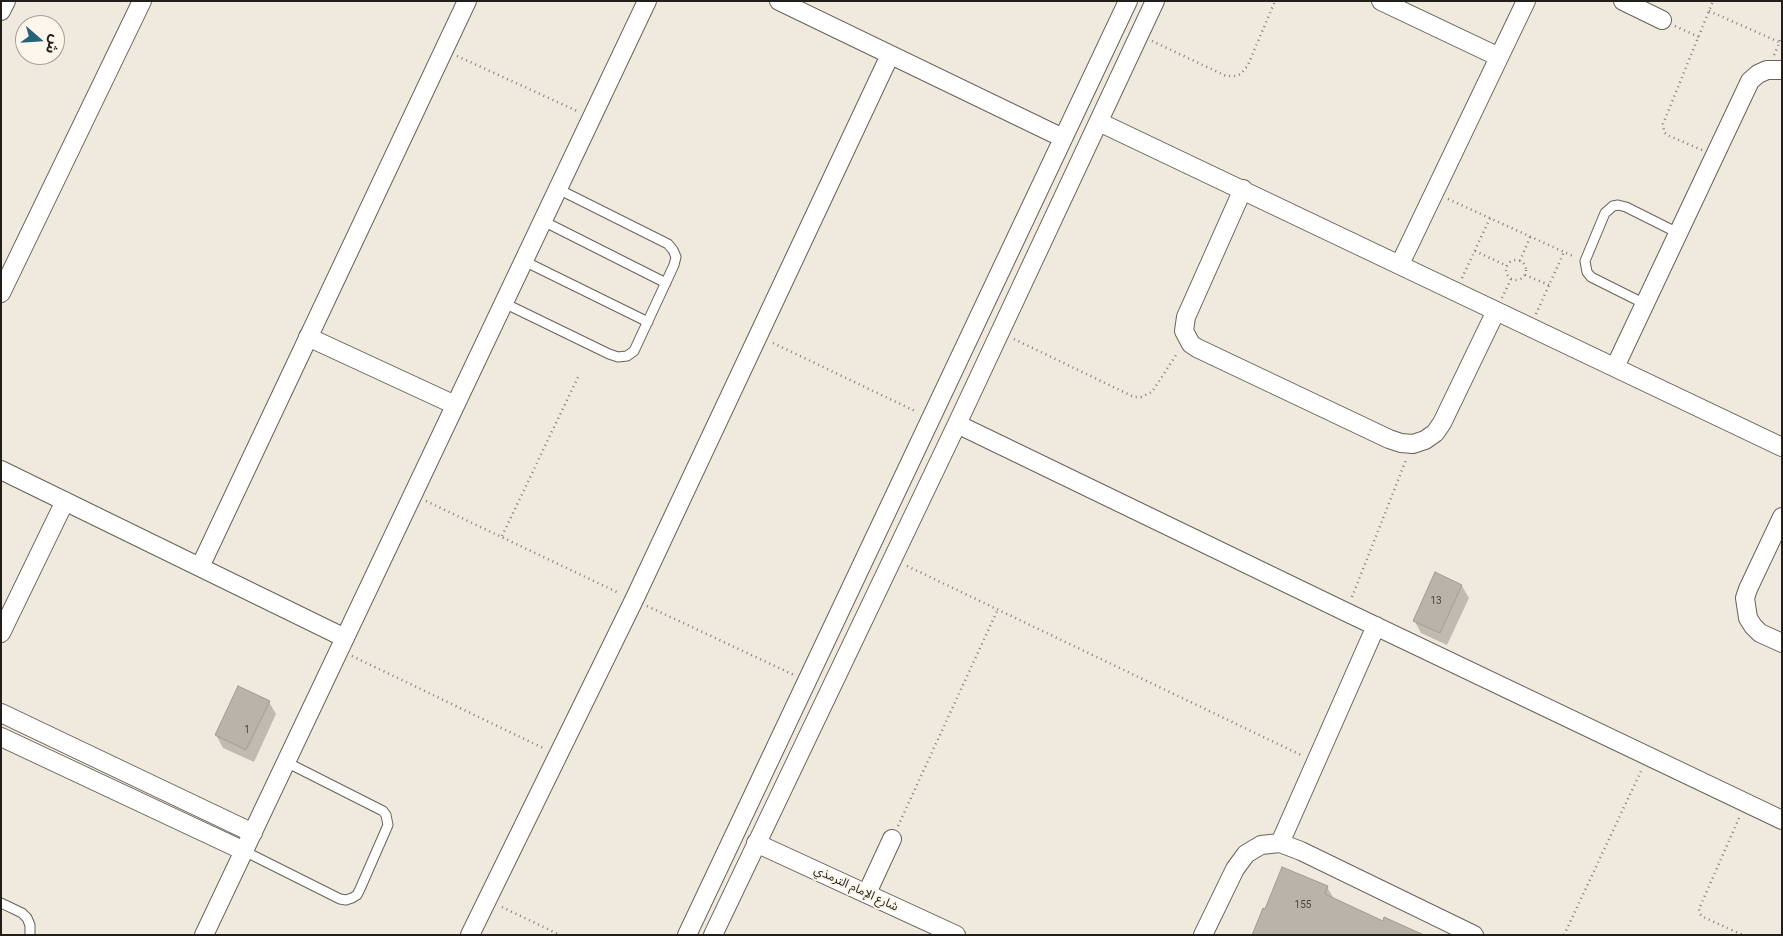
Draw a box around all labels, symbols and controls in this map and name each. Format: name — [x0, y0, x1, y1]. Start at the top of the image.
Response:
north arrow — [15, 15, 65, 65]
text: ش — [43, 33, 64, 56]
house number: 13 — [1430, 595, 1442, 607]
house number: 1 — [244, 724, 250, 736]
street label: شارع الإمام الترمذي — [812, 863, 900, 915]
house number: 155 — [1295, 899, 1311, 911]

